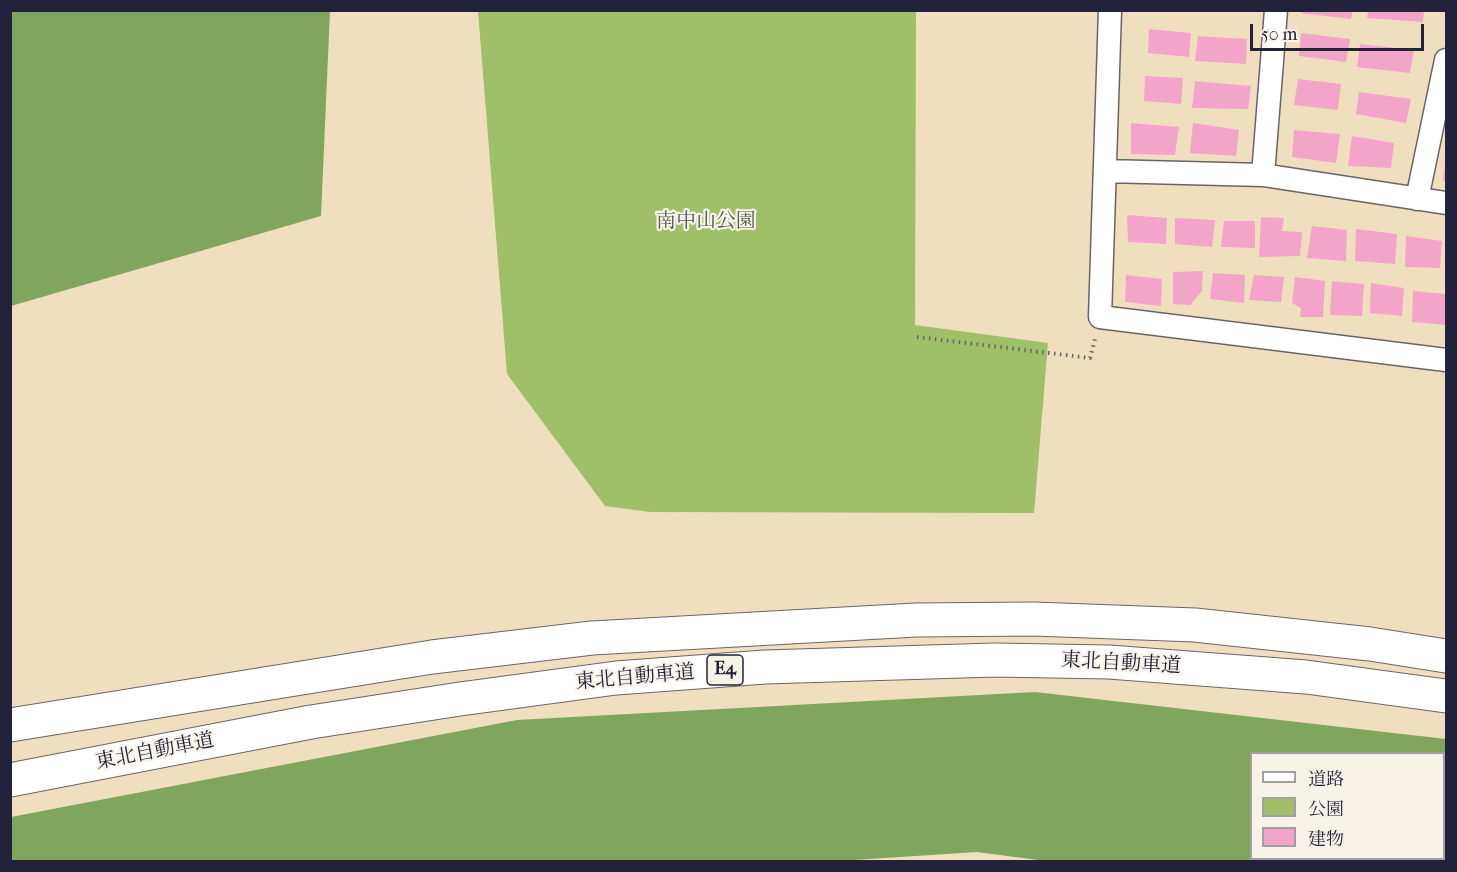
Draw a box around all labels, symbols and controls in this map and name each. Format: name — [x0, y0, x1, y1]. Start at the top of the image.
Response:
scale bar — [1253, 12, 1427, 50]
text: 50 m — [1261, 24, 1297, 45]
park label: 南中山公園 — [656, 210, 756, 234]
street label: 東北自動車道 — [1060, 649, 1182, 679]
road number: E4 — [707, 655, 743, 685]
street label: 東北自動車道 — [574, 661, 696, 695]
street label: 東北自動車道 — [94, 729, 216, 775]
legend — [1250, 752, 1445, 860]
text: 道路 — [1308, 769, 1344, 790]
text: 公園 — [1308, 799, 1344, 820]
text: 建物 — [1308, 829, 1344, 850]

